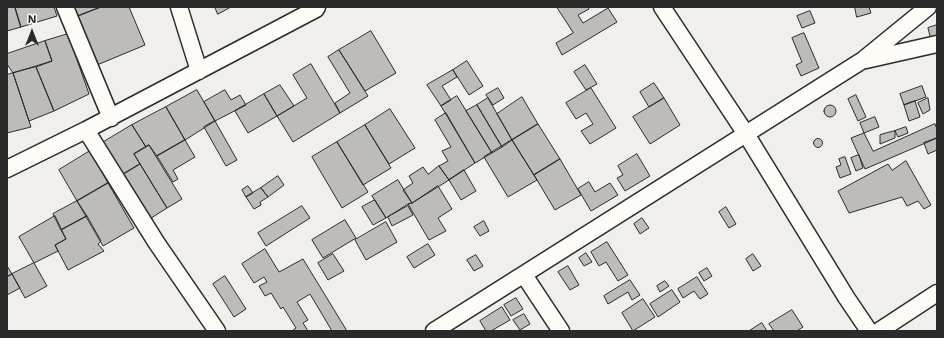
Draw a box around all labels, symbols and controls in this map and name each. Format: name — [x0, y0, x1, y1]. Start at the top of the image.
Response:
north arrow — [12, 12, 52, 52]
text: N — [28, 12, 36, 27]

